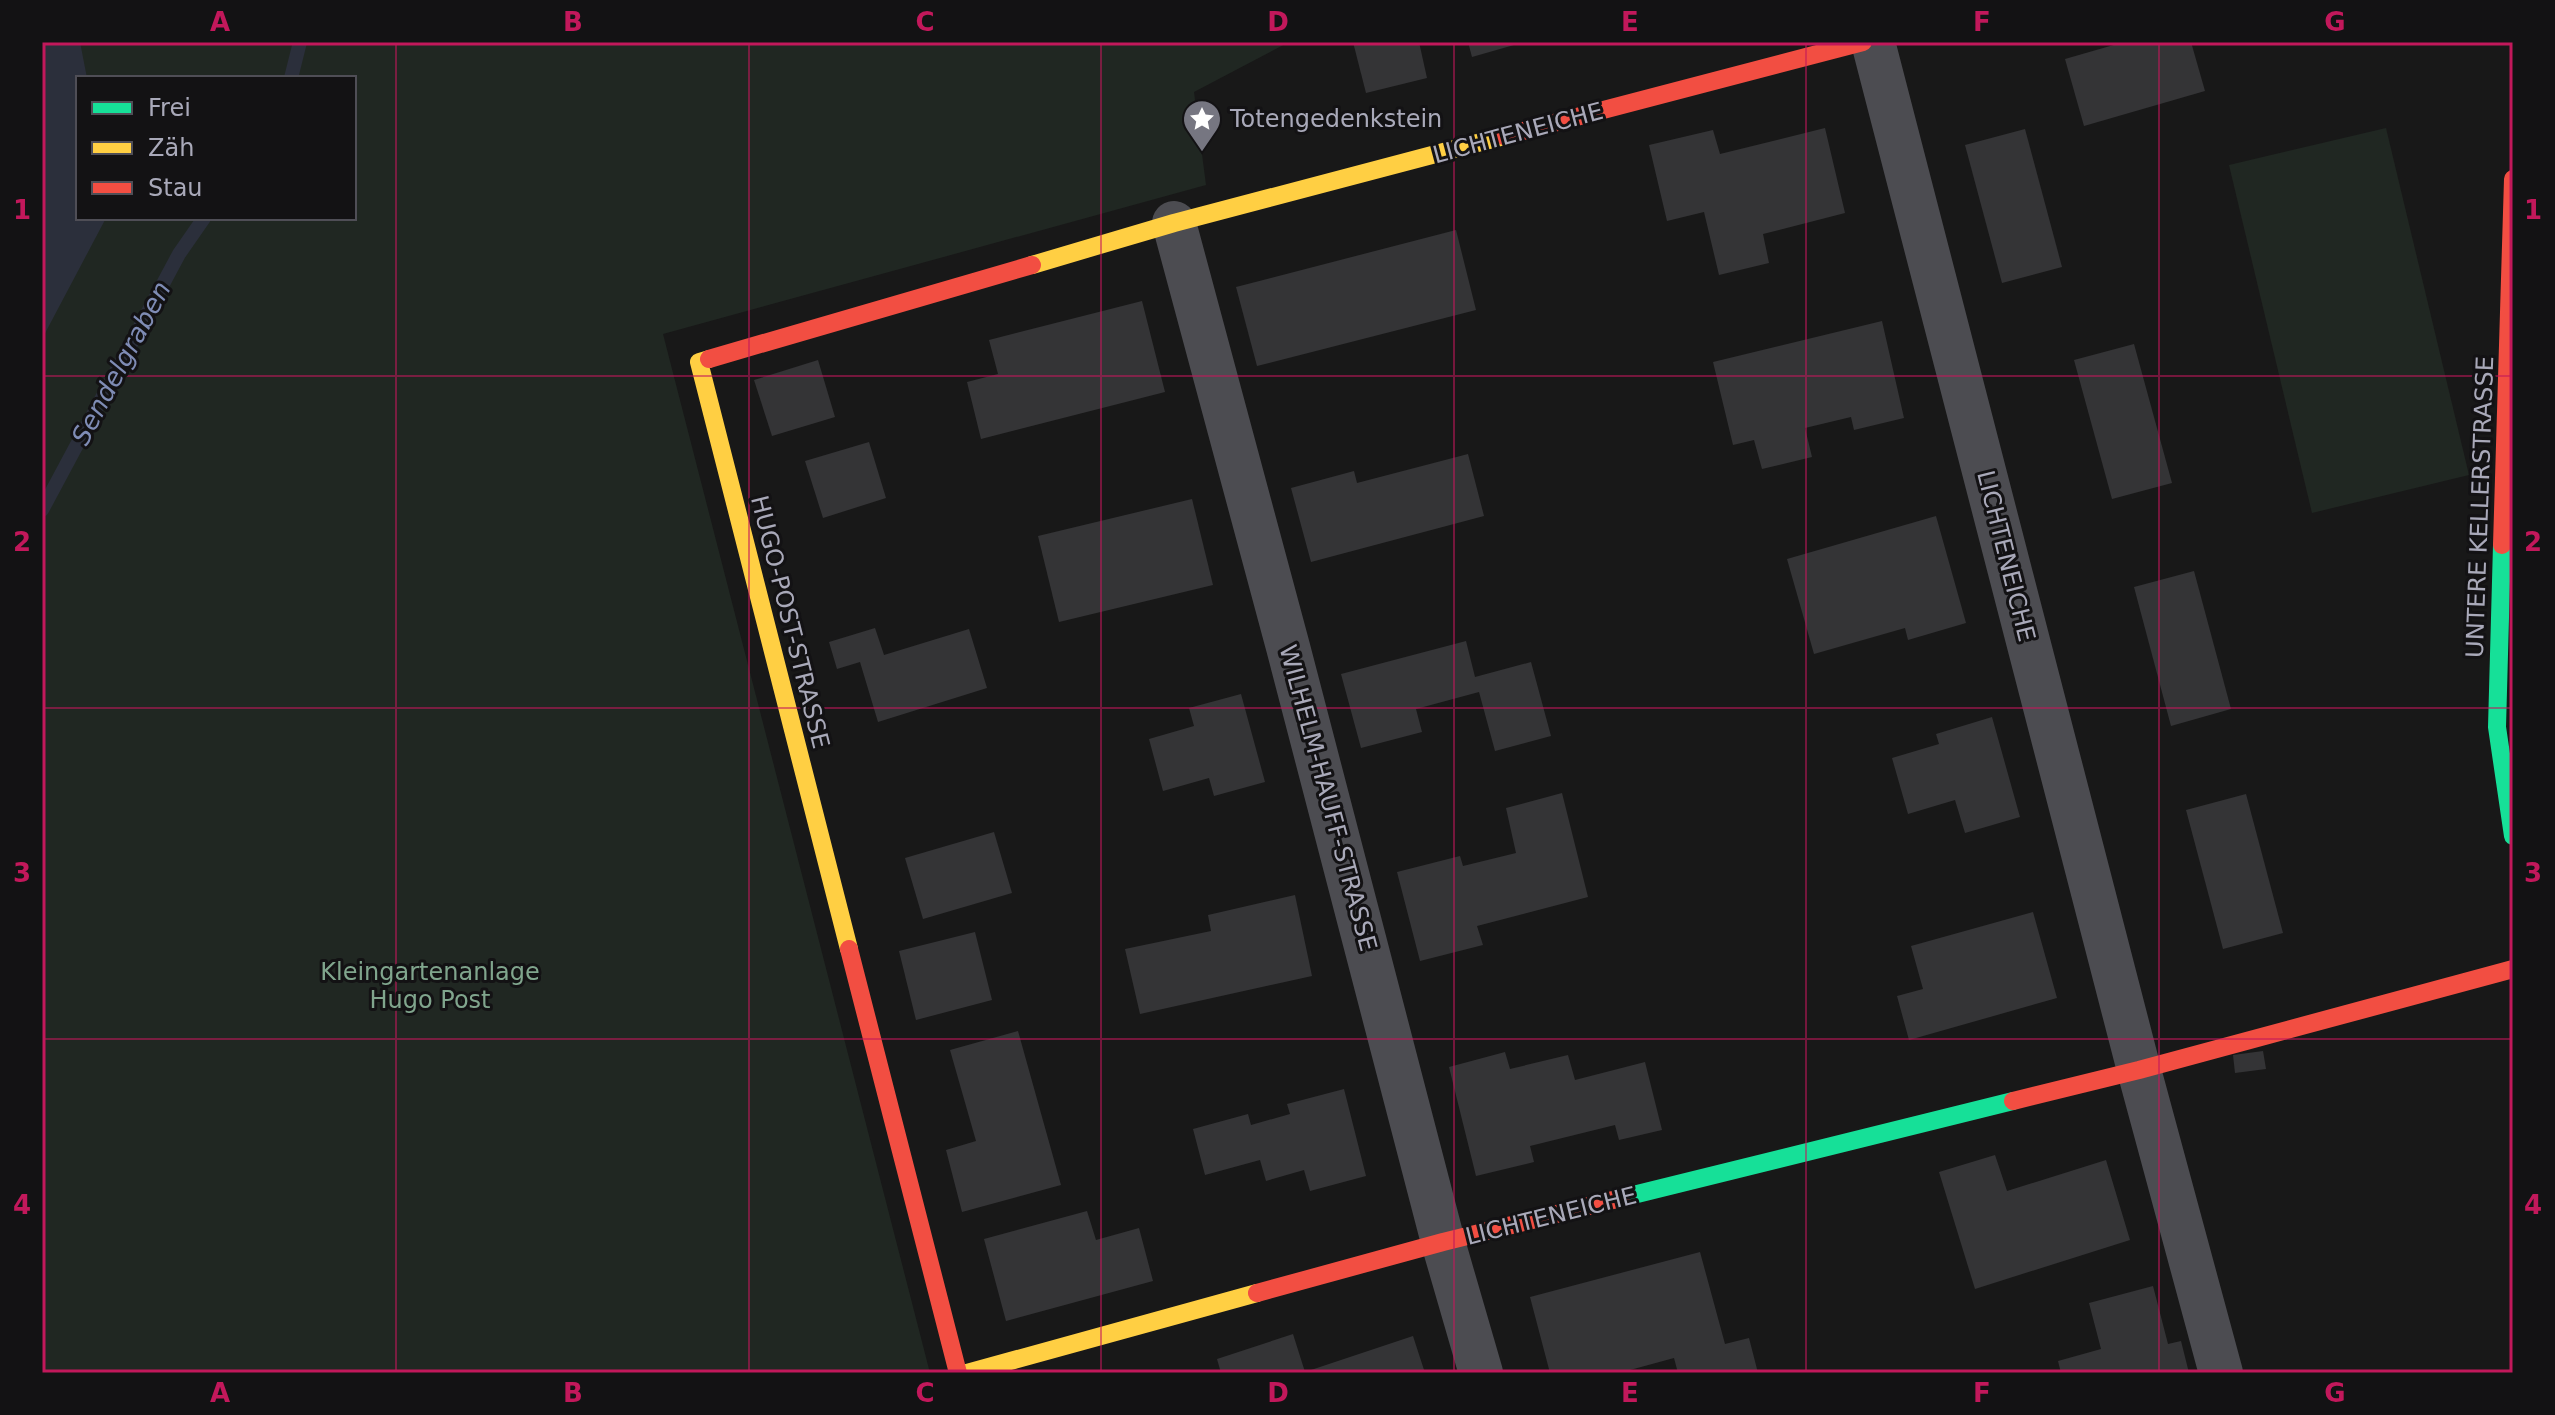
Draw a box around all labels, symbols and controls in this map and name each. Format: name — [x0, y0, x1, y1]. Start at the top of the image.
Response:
text: A — [210, 7, 230, 37]
text: B — [563, 7, 583, 37]
text: C — [915, 7, 935, 37]
text: D — [1267, 7, 1289, 37]
text: E — [1621, 7, 1639, 37]
text: F — [1973, 7, 1991, 37]
text: G — [2324, 7, 2346, 37]
legend — [76, 76, 356, 220]
text: Frei — [148, 94, 191, 122]
street label: LICHTENEICHE — [1430, 97, 1606, 169]
place icon: Totengedenkstein — [1181, 98, 1223, 153]
place label: Totengedenkstein — [1229, 105, 1442, 133]
text: Zäh — [148, 134, 194, 162]
text: Stau — [148, 174, 203, 202]
text: 1 — [13, 195, 31, 225]
text: 1 — [2524, 195, 2542, 225]
water label: Sendelgraben — [65, 276, 177, 450]
street label: UNTERE KELLERSTRASSE — [2461, 356, 2499, 658]
street label: LICHTENEICHE — [1971, 468, 2041, 644]
street label: HUGO-POST-STRASSE — [745, 493, 835, 751]
text: 2 — [13, 527, 31, 557]
text: 2 — [2524, 527, 2542, 557]
street label: WILHELM-HAUFF-STRASSE — [1274, 642, 1382, 954]
text: 3 — [13, 858, 31, 888]
text: 3 — [2524, 858, 2542, 888]
park label: Kleingartenanlage Hugo Post — [320, 958, 540, 1014]
street label: LICHTENEICHE — [1463, 1181, 1639, 1251]
text: 4 — [13, 1190, 31, 1220]
text: 4 — [2524, 1190, 2542, 1220]
text: A — [210, 1378, 230, 1408]
text: B — [563, 1378, 583, 1408]
text: C — [915, 1378, 935, 1408]
text: D — [1267, 1378, 1289, 1408]
text: E — [1621, 1378, 1639, 1408]
text: F — [1973, 1378, 1991, 1408]
text: G — [2324, 1378, 2346, 1408]

